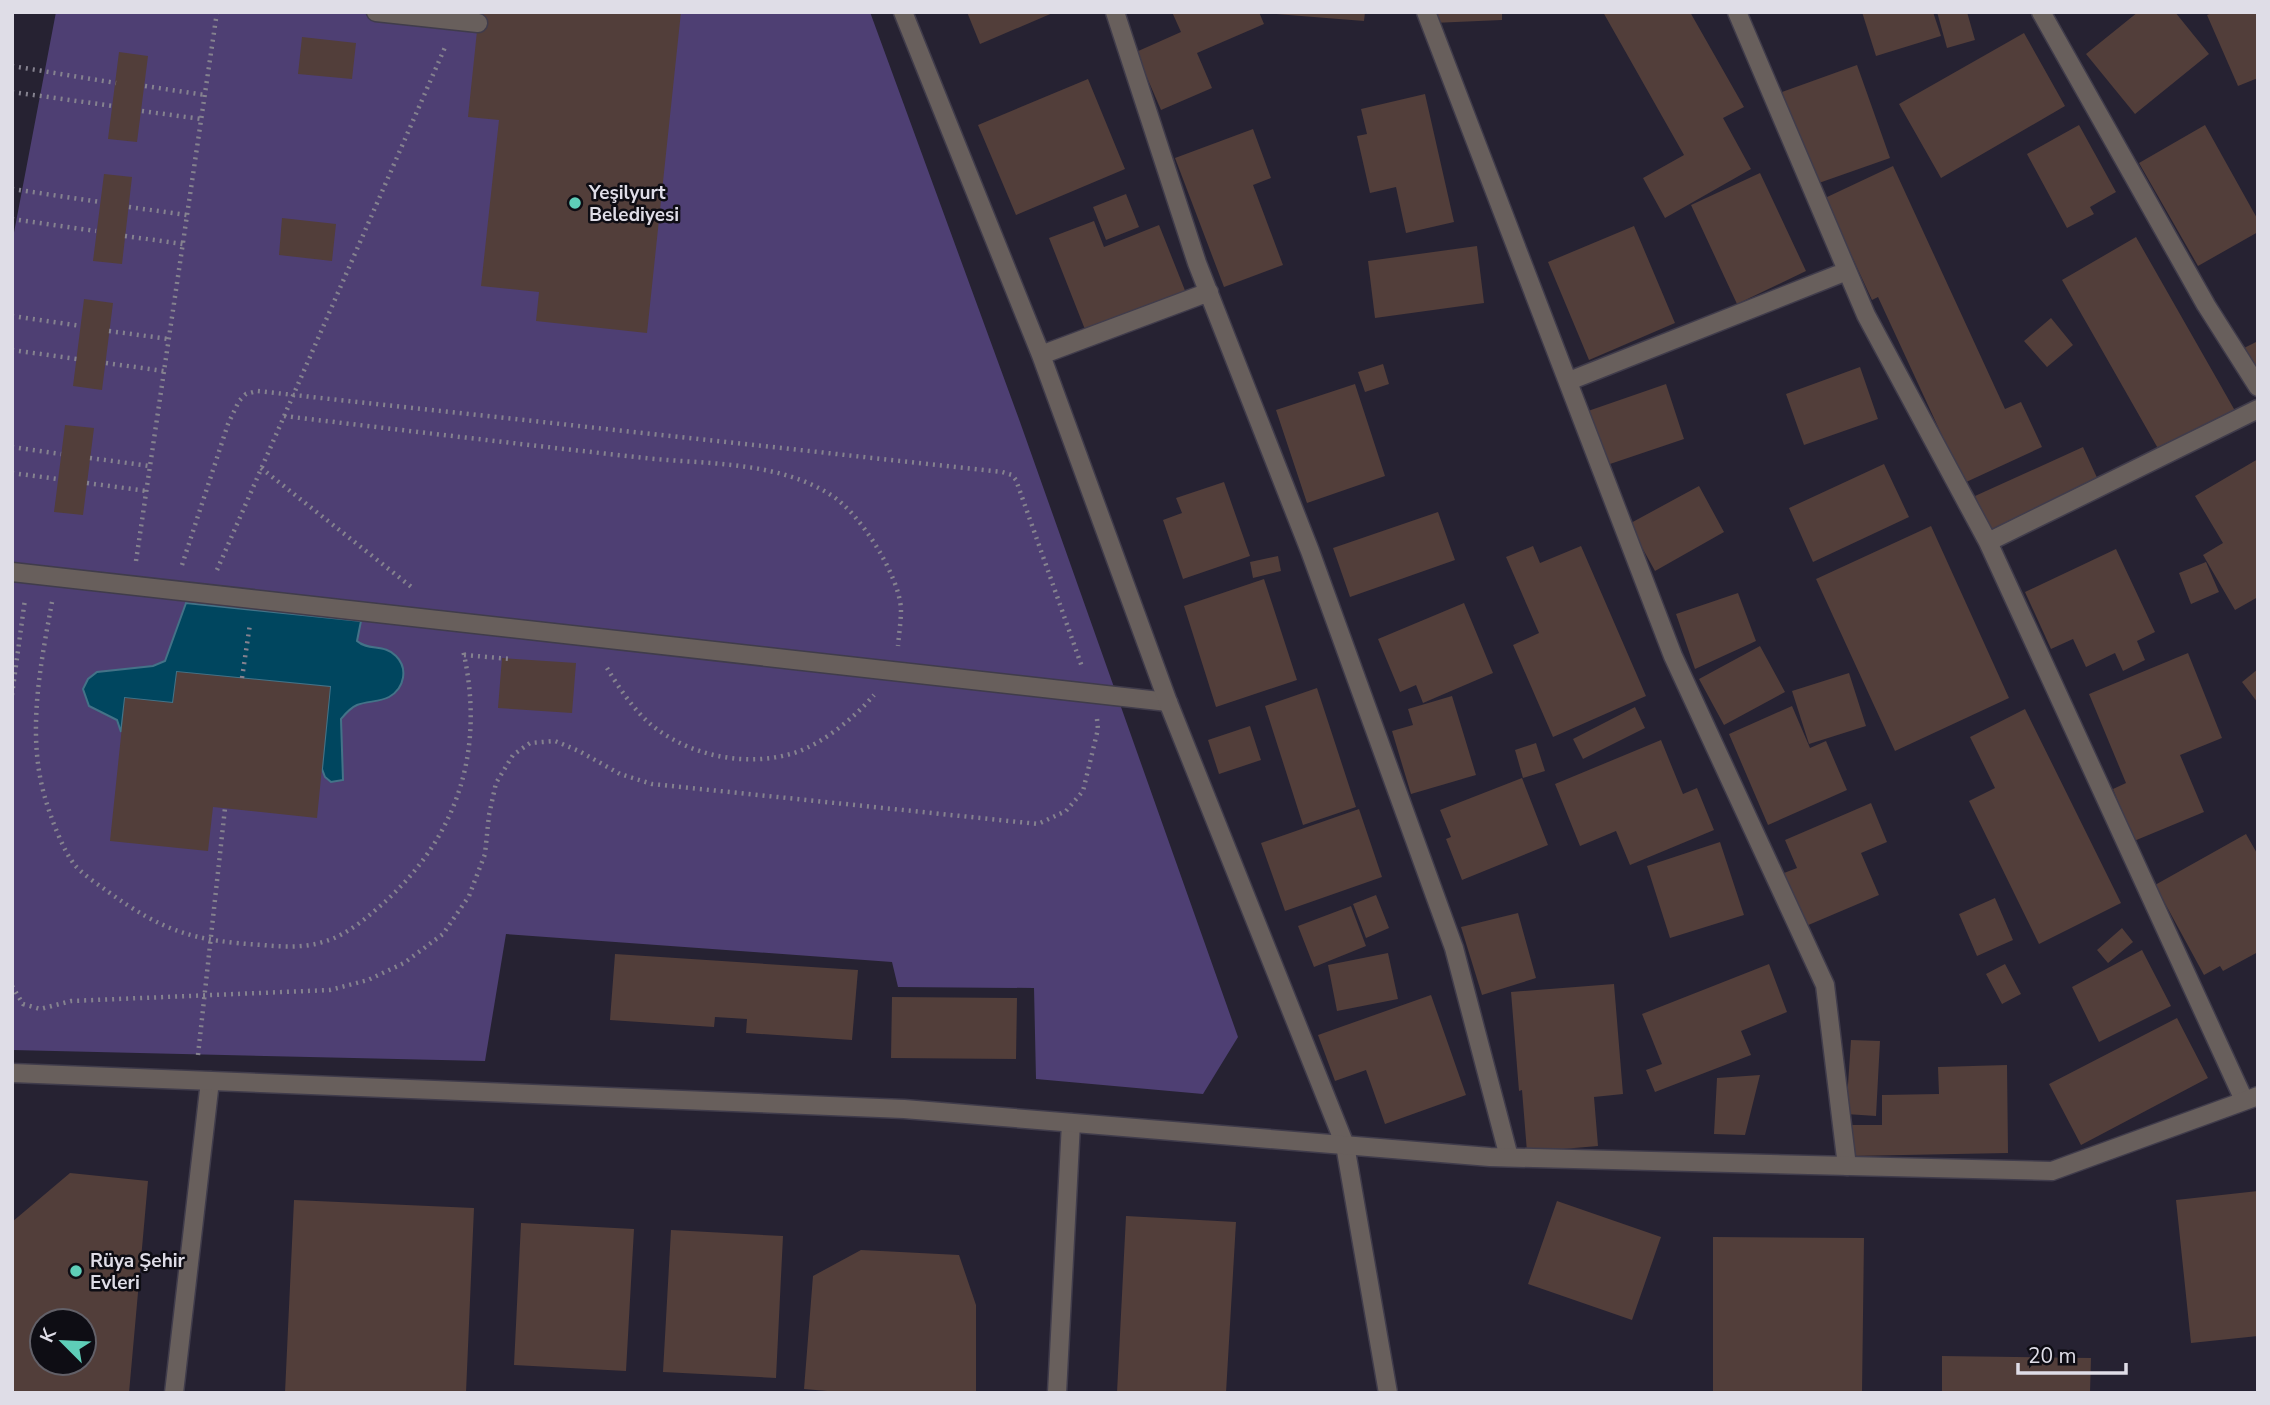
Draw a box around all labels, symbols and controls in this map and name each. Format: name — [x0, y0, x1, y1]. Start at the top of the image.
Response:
place label: Yeşilyurt Belediyesi — [588, 180, 679, 228]
marker: Yeşilyurt Belediyesi — [567, 195, 583, 211]
place label: Rüya Şehir Evleri — [90, 1248, 186, 1296]
marker: Rüya Şehir Evleri — [68, 1263, 84, 1279]
north arrow — [28, 1307, 98, 1377]
text: K — [34, 1323, 63, 1347]
scale bar — [2018, 1332, 2126, 1376]
text: 20 m — [2028, 1342, 2077, 1370]

